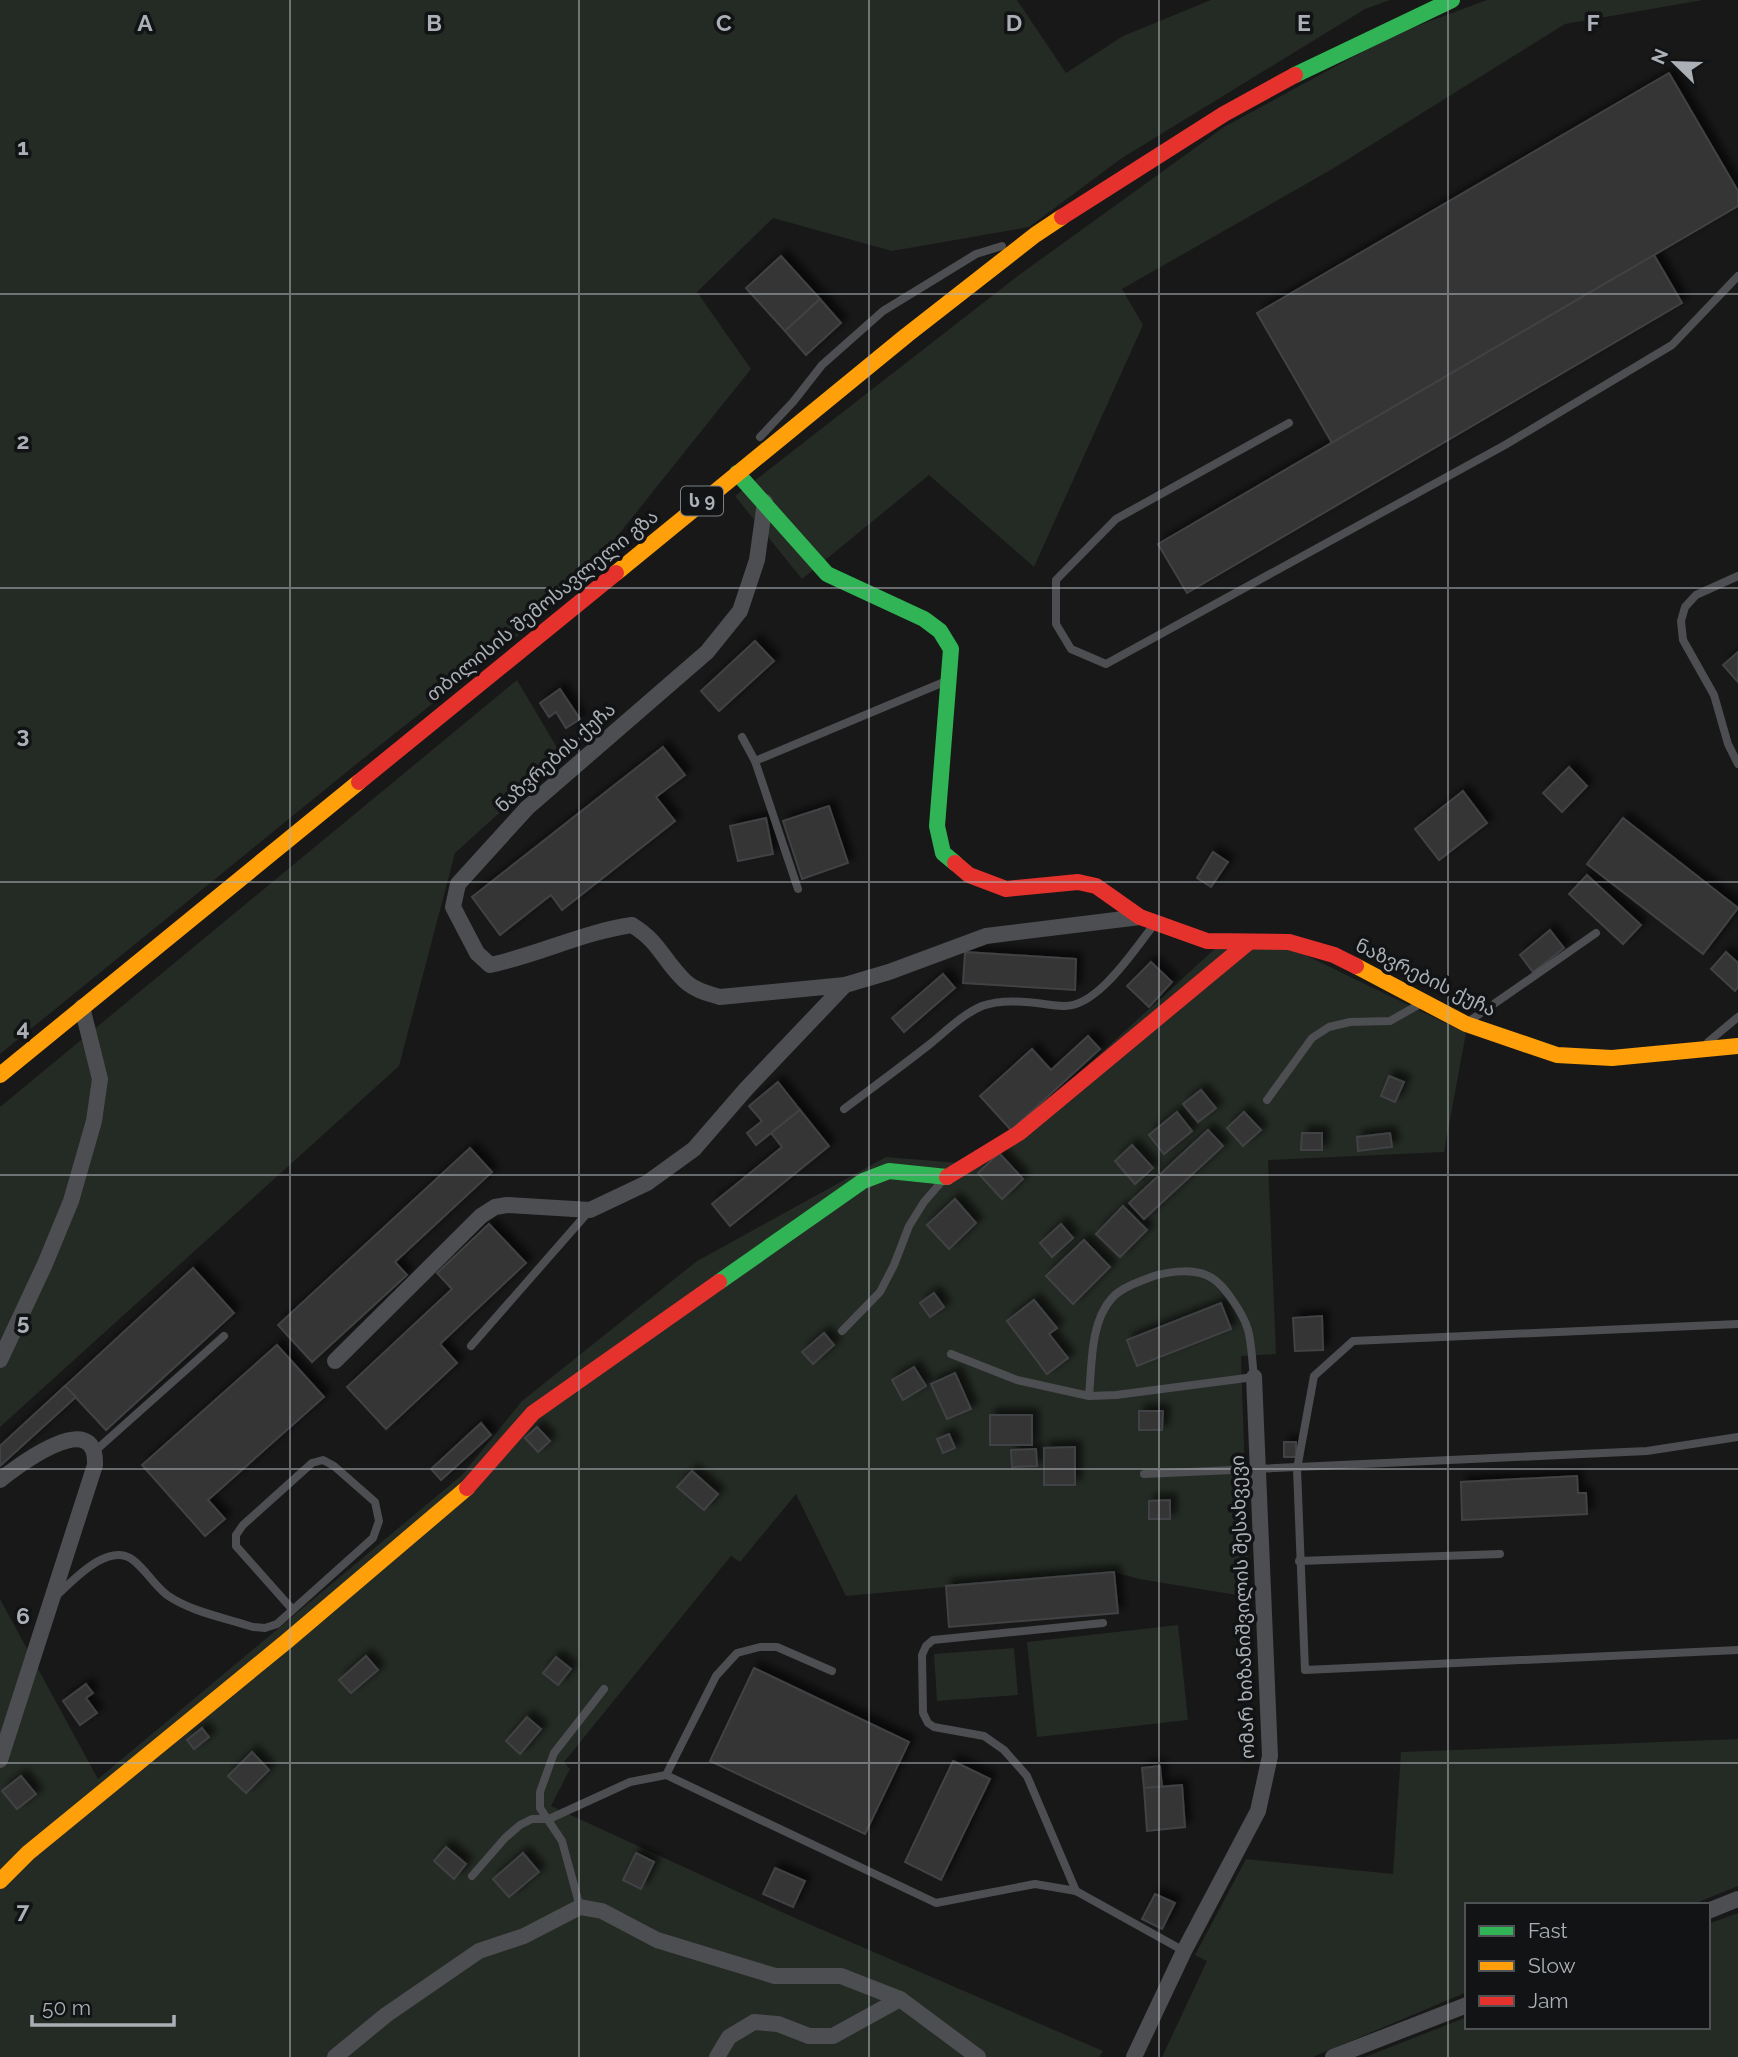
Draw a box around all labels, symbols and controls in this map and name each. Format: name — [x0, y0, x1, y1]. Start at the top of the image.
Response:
text: A — [137, 9, 153, 36]
text: B — [426, 9, 442, 36]
text: C — [716, 9, 732, 36]
text: D — [1006, 9, 1022, 36]
text: E — [1297, 9, 1311, 36]
text: F — [1586, 9, 1600, 36]
north arrow — [1640, 28, 1710, 98]
text: N — [1646, 45, 1672, 67]
text: 1 — [17, 133, 29, 160]
text: 2 — [17, 427, 29, 454]
road number: ს 9 — [681, 486, 723, 516]
street label: თბილისის შემოსავლელი გზა — [422, 505, 664, 707]
street label: ნაზვრების ქუჩა — [491, 698, 620, 817]
text: 3 — [17, 721, 29, 748]
street label: ნაზვრების ქუჩა — [1352, 934, 1500, 1021]
text: 4 — [16, 1014, 30, 1041]
text: 5 — [17, 1308, 30, 1335]
street label: ომარ ხიზანიშვილის შესახვევი — [1226, 1455, 1260, 1759]
text: 6 — [16, 1602, 30, 1629]
text: 7 — [17, 1896, 30, 1923]
legend — [1465, 1903, 1710, 2029]
text: Fast — [1528, 1918, 1568, 1943]
text: Slow — [1528, 1953, 1576, 1978]
scale bar — [32, 1983, 173, 2027]
text: Jam — [1528, 1988, 1569, 2013]
text: 50 m — [42, 1995, 91, 2020]

